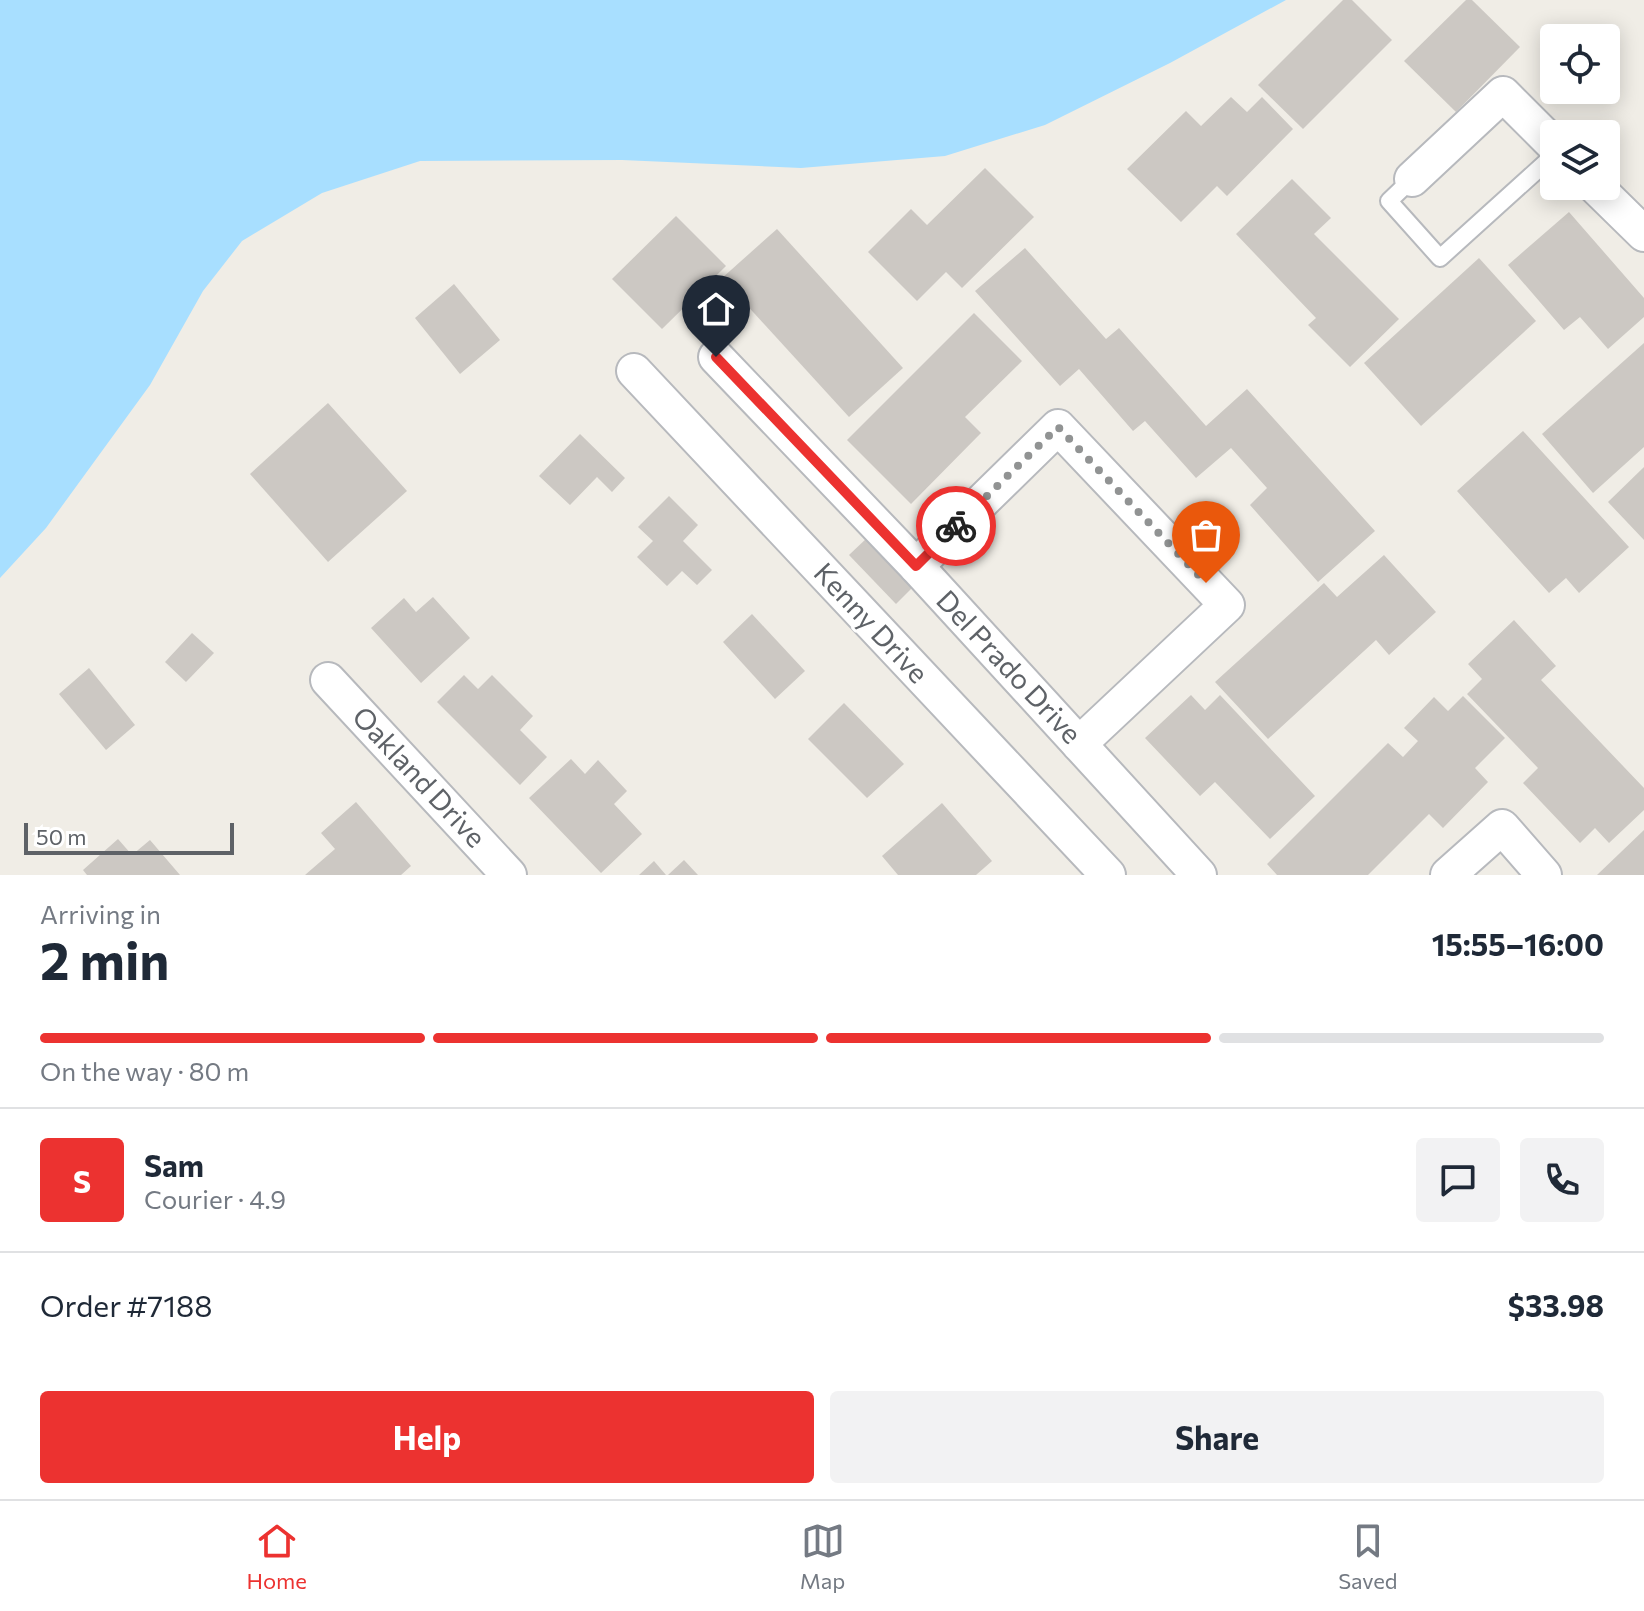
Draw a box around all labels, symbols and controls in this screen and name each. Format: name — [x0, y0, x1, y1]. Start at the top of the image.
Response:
map controls — [1540, 24, 1620, 200]
button: locate — [1540, 24, 1620, 104]
button: layers — [1540, 120, 1620, 200]
pin — [682, 275, 750, 357]
icon: home — [694, 287, 738, 331]
courier — [916, 486, 996, 566]
pin — [1172, 501, 1240, 583]
icon: bike — [934, 504, 978, 548]
icon: bag — [1184, 513, 1228, 557]
street label: Kenny Drive — [808, 555, 936, 689]
street label: Del Prado Drive — [930, 583, 1089, 750]
street label: Oakland Drive — [346, 699, 493, 854]
scale bar — [24, 819, 234, 855]
text: 50 m — [36, 823, 86, 850]
text: Arriving in — [40, 898, 161, 929]
text: 15:55–16:00 — [1432, 925, 1604, 962]
text: 2 min — [40, 927, 169, 991]
text: On the way · 80 m — [40, 1055, 249, 1086]
button: chat — [1416, 1138, 1500, 1222]
button: phone — [1520, 1138, 1604, 1222]
text: Sam — [144, 1146, 204, 1183]
text: S — [73, 1162, 91, 1199]
text: Courier · 4.9 — [144, 1183, 286, 1214]
text: Order #7188 — [40, 1286, 212, 1323]
text: $33.98 — [1508, 1286, 1604, 1323]
button: Help — [40, 1391, 814, 1483]
button: Share — [830, 1391, 1604, 1483]
tab: Home — [246, 1519, 307, 1594]
tab: Map — [800, 1519, 845, 1594]
tab: Saved — [1338, 1519, 1398, 1594]

